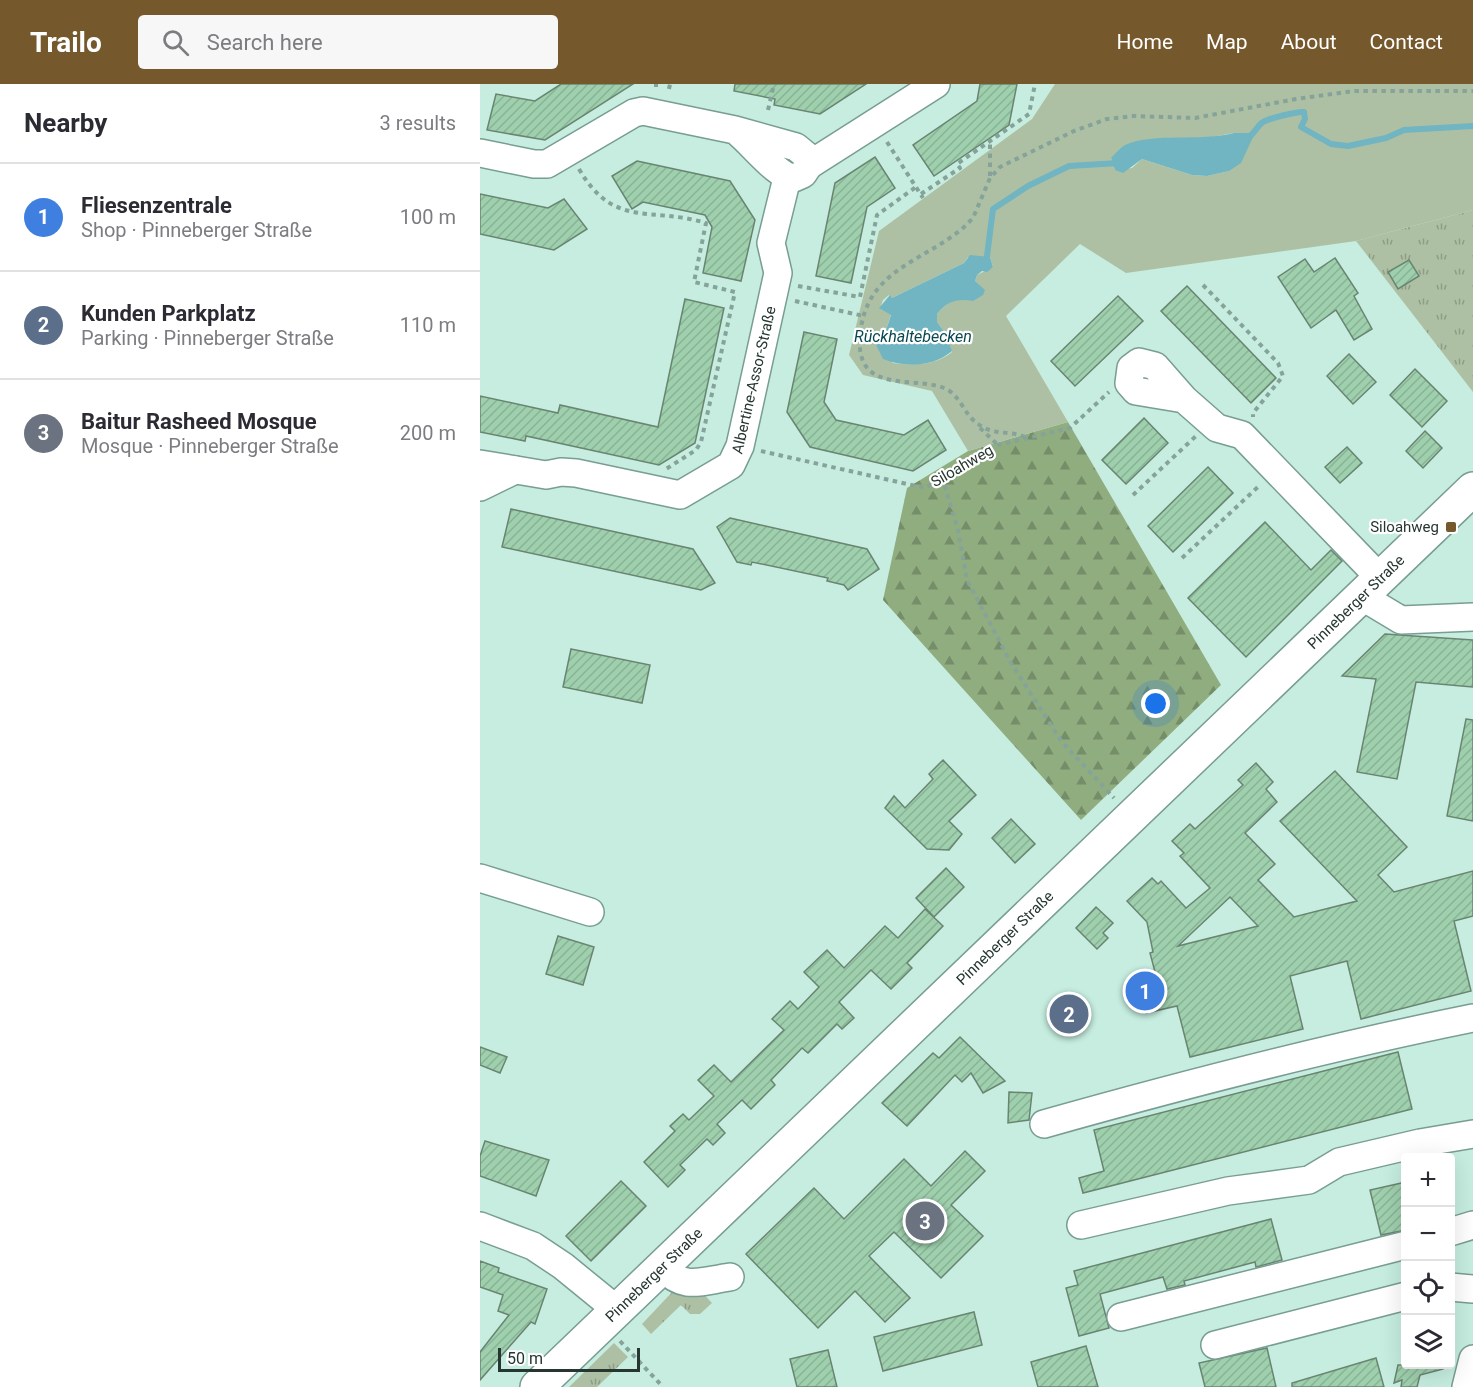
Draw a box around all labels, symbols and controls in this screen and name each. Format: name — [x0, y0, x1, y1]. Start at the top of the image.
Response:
search box — [138, 15, 558, 69]
text: Trailo — [30, 26, 102, 59]
icon: search — [159, 26, 192, 59]
text: Search here — [207, 30, 323, 55]
text: Home — [1117, 30, 1173, 54]
text: Map — [1206, 30, 1248, 54]
text: About — [1281, 30, 1337, 54]
text: Contact — [1370, 30, 1443, 54]
text: Nearby — [24, 108, 107, 138]
text: 3 results — [380, 111, 456, 135]
text: Fliesenzentrale — [81, 193, 232, 218]
text: 1 — [38, 205, 49, 229]
text: 100 m — [400, 205, 456, 229]
text: Shop · Pinneberger Straße — [81, 218, 312, 242]
text: Kunden Parkplatz — [81, 301, 256, 326]
street label: Albertine-Assor-Straße — [728, 304, 780, 456]
text: 2 — [38, 313, 49, 337]
text: 110 m — [400, 313, 456, 337]
text: Parking · Pinneberger Straße — [81, 326, 334, 350]
water label: Rückhaltebecken — [854, 327, 972, 346]
text: Baitur Rasheed Mosque — [81, 409, 317, 434]
text: 3 — [38, 421, 49, 445]
text: 200 m — [400, 421, 456, 445]
text: Mosque · Pinneberger Straße — [81, 434, 339, 458]
street label: Siloahweg — [928, 441, 996, 491]
place label: Siloahweg — [1370, 518, 1439, 536]
marker: Siloahweg — [1444, 520, 1458, 534]
street label: Pinneberger Straße — [1304, 551, 1408, 653]
your location — [1141, 689, 1170, 718]
street label: Pinneberger Straße — [953, 887, 1057, 989]
pin: 1 — [1126, 968, 1164, 1014]
pin: 2 — [1050, 992, 1088, 1036]
map controls — [1401, 1153, 1455, 1369]
button: + — [1401, 1153, 1455, 1207]
pin: 3 — [906, 1198, 944, 1244]
button: − — [1401, 1207, 1455, 1261]
street label: Pinneberger Straße — [602, 1224, 706, 1326]
button: locate — [1401, 1261, 1455, 1315]
button: layers — [1401, 1315, 1455, 1369]
scale bar — [498, 1345, 640, 1372]
text: 50 m — [507, 1349, 543, 1368]

